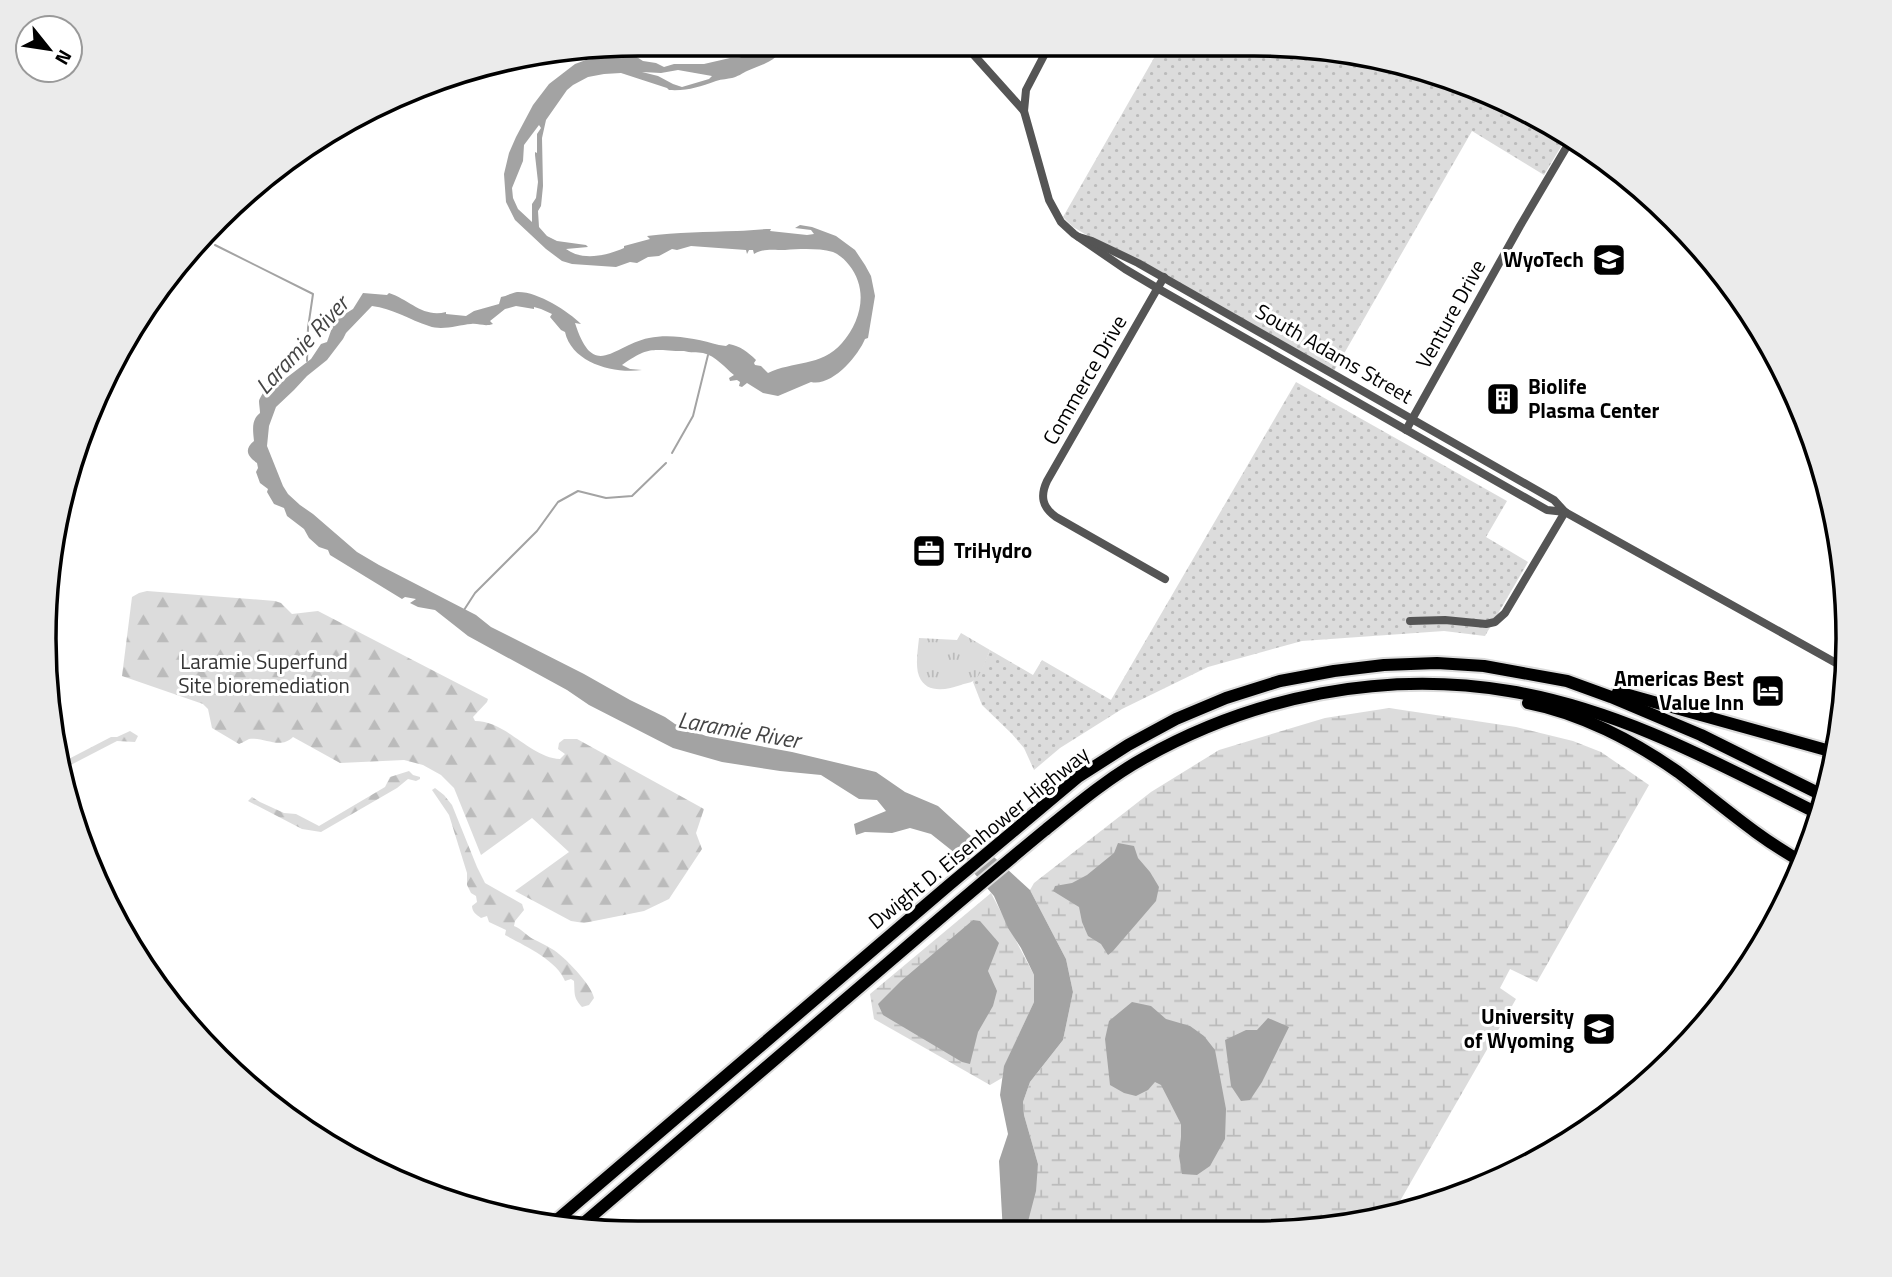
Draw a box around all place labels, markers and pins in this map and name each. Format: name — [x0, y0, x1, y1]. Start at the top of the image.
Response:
school or university icon: WyoTech — [1590, 241, 1628, 279]
place label: WyoTech — [1503, 243, 1584, 275]
place label: Biolife Plasma Center — [1528, 370, 1660, 426]
building icon: Biolife Plasma Center — [1484, 380, 1522, 418]
office icon: TriHydro — [910, 532, 948, 570]
place label: TriHydro — [954, 534, 1032, 566]
place label: Americas Best Value Inn — [1614, 662, 1744, 718]
hotel icon: Americas Best Value Inn — [1749, 672, 1787, 710]
place label: University of Wyoming — [1464, 1000, 1574, 1056]
school or university icon: University of Wyoming — [1580, 1010, 1618, 1048]

